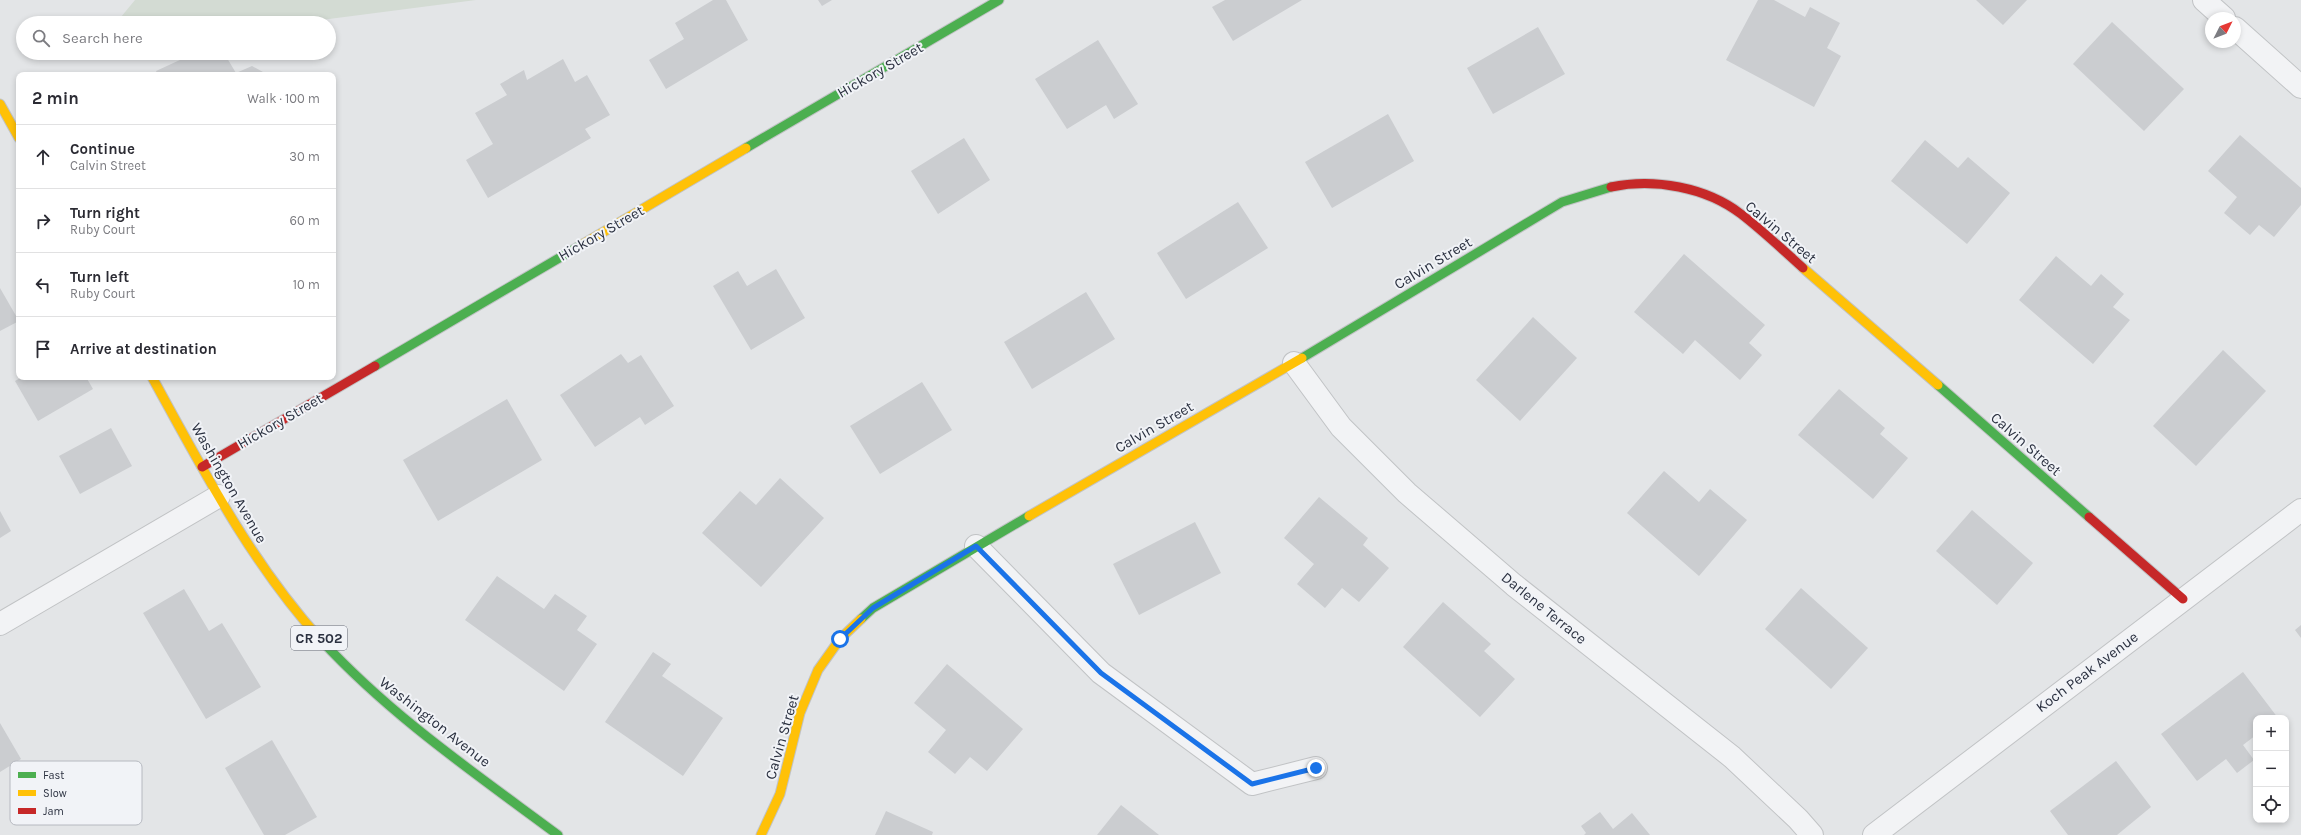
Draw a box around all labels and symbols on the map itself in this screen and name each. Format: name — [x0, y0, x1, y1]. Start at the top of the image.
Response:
north arrow — [2205, 12, 2241, 48]
street label: Hickory Street — [834, 38, 926, 102]
street label: Calvin Street — [1742, 197, 1821, 267]
street label: Hickory Street — [555, 201, 647, 265]
street label: Calvin Street — [1391, 233, 1475, 293]
street label: Hickory Street — [234, 389, 326, 453]
street label: Calvin Street — [1112, 397, 1197, 457]
street label: Calvin Street — [1987, 409, 2065, 480]
street label: Washington Avenue — [187, 420, 271, 546]
street label: Darlene Terrace — [1498, 568, 1590, 648]
road number: CR 502 — [291, 626, 347, 650]
street label: Koch Peak Avenue — [2032, 628, 2142, 716]
route start — [831, 630, 849, 648]
street label: Washington Avenue — [376, 673, 494, 771]
street label: Calvin Street — [761, 692, 803, 782]
route end — [1307, 759, 1325, 777]
legend — [10, 761, 142, 825]
text: Fast — [43, 769, 64, 782]
text: Slow — [43, 787, 67, 800]
text: Jam — [43, 805, 64, 818]

